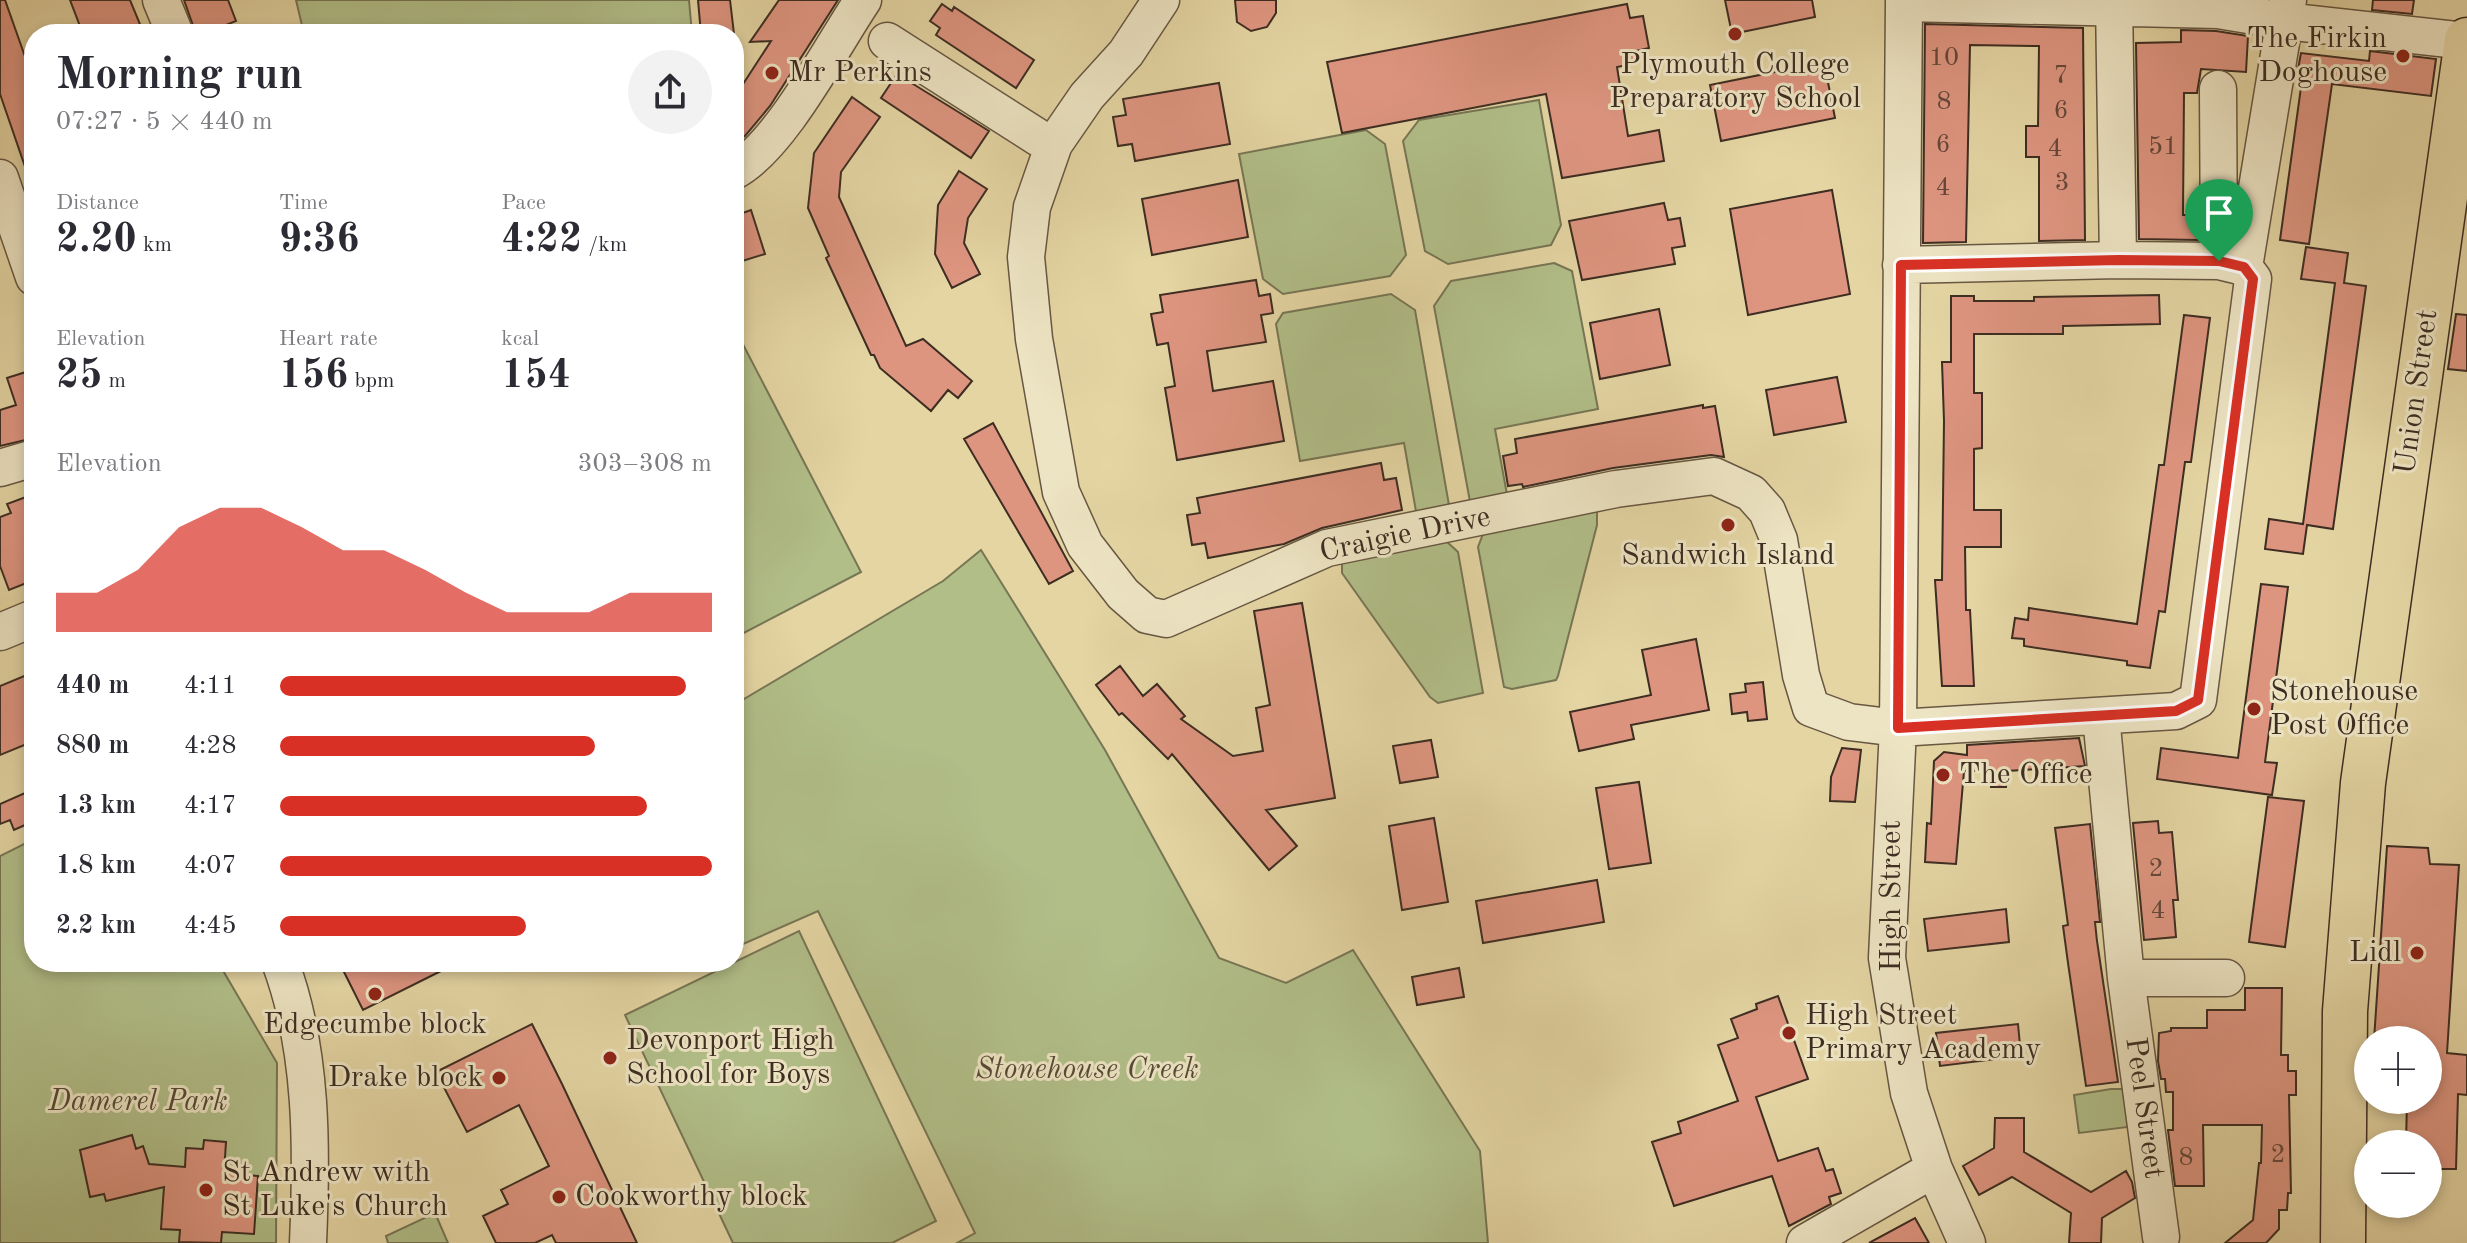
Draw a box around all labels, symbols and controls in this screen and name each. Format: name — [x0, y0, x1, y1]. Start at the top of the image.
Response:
place label: The Firkin Doghouse — [2246, 24, 2387, 88]
marker: Plymouth College Preparatory School — [1726, 25, 1744, 43]
house number: 10 — [1929, 45, 1959, 71]
marker: The Firkin Doghouse — [2394, 47, 2412, 65]
button: share — [628, 50, 712, 134]
place label: Plymouth College Preparatory School — [1609, 50, 1861, 114]
text: Morning run — [56, 54, 303, 98]
place label: Mr Perkins — [788, 58, 932, 88]
house number: 7 — [2053, 63, 2069, 89]
marker: Mr Perkins — [763, 64, 781, 82]
house number: 8 — [1936, 89, 1952, 115]
house number: 6 — [2053, 98, 2069, 124]
text: 07:27 · 5 × 440 m — [56, 109, 273, 135]
house number: 6 — [1935, 132, 1951, 158]
house number: 51 — [2148, 134, 2178, 160]
house number: 4 — [2047, 136, 2063, 162]
house number: 3 — [2054, 170, 2070, 196]
house number: 4 — [1935, 175, 1951, 201]
pin — [2185, 179, 2253, 261]
icon: arrive — [2197, 191, 2241, 235]
text: Distance — [56, 192, 139, 214]
text: Time — [279, 192, 328, 214]
text: Pace — [501, 192, 546, 214]
text: 2.20 — [56, 221, 137, 261]
text: 9:36 — [279, 221, 359, 261]
text: 4:22 — [501, 221, 582, 261]
text: km — [137, 234, 172, 256]
text: /km — [582, 234, 627, 256]
street label: Union Street — [2391, 307, 2443, 477]
text: Elevation — [56, 328, 146, 350]
text: Heart rate — [279, 328, 378, 350]
text: kcal — [501, 328, 539, 350]
text: 25 — [56, 357, 102, 397]
text: 156 — [279, 357, 348, 397]
text: 154 — [501, 357, 571, 397]
text: m — [102, 370, 126, 392]
text: bpm — [348, 370, 395, 392]
text: Elevation — [56, 451, 162, 477]
text: 303–308 m — [577, 451, 712, 477]
street label: Craigie Drive — [1317, 502, 1493, 568]
marker: Sandwich Island — [1719, 516, 1737, 534]
place label: Sandwich Island — [1621, 541, 1835, 571]
text: 440 m — [56, 673, 129, 699]
text: 4:11 — [184, 673, 237, 699]
place label: Stonehouse Post Office — [2270, 677, 2418, 741]
marker: Stonehouse Post Office — [2245, 700, 2263, 718]
text: 880 m — [56, 733, 129, 759]
text: 4:28 — [184, 733, 237, 759]
place label: The Office — [1959, 760, 2093, 790]
marker: The Office — [1934, 766, 1952, 784]
text: 1.3 km — [56, 793, 136, 819]
text: 4:17 — [184, 793, 237, 819]
street label: High Street — [1877, 820, 1907, 972]
text: 1.8 km — [56, 853, 136, 879]
text: 4:07 — [184, 853, 237, 879]
house number: 2 — [2148, 856, 2164, 882]
house number: 4 — [2150, 898, 2166, 924]
text: 2.2 km — [56, 913, 136, 939]
text: 4:45 — [184, 913, 237, 939]
place label: Lidl — [2349, 938, 2401, 968]
marker: Lidl — [2408, 944, 2426, 962]
marker: Edgecumbe block — [366, 985, 384, 1003]
place label: High Street Primary Academy — [1805, 1001, 2041, 1065]
place label: Edgecumbe block — [263, 1010, 487, 1040]
marker: High Street Primary Academy — [1780, 1024, 1798, 1042]
place label: Devonport High School for Boys — [626, 1026, 835, 1090]
map controls — [2354, 1026, 2442, 1218]
button: + — [2354, 1026, 2442, 1114]
street label: Peel Street — [2119, 1035, 2169, 1181]
marker: Devonport High School for Boys — [601, 1049, 619, 1067]
park label: Stonehouse Creek — [975, 1055, 1199, 1085]
place label: Drake block — [328, 1063, 483, 1093]
marker: Drake block — [490, 1069, 508, 1087]
park label: Damerel Park — [47, 1087, 228, 1117]
button: − — [2354, 1130, 2442, 1218]
house number: 2 — [2270, 1142, 2286, 1168]
house number: 8 — [2178, 1145, 2194, 1171]
place label: St Andrew with St Luke's Church — [222, 1158, 448, 1222]
marker: St Andrew with St Luke's Church — [197, 1181, 215, 1199]
place label: Cookworthy block — [575, 1182, 808, 1212]
marker: Cookworthy block — [550, 1188, 568, 1206]

